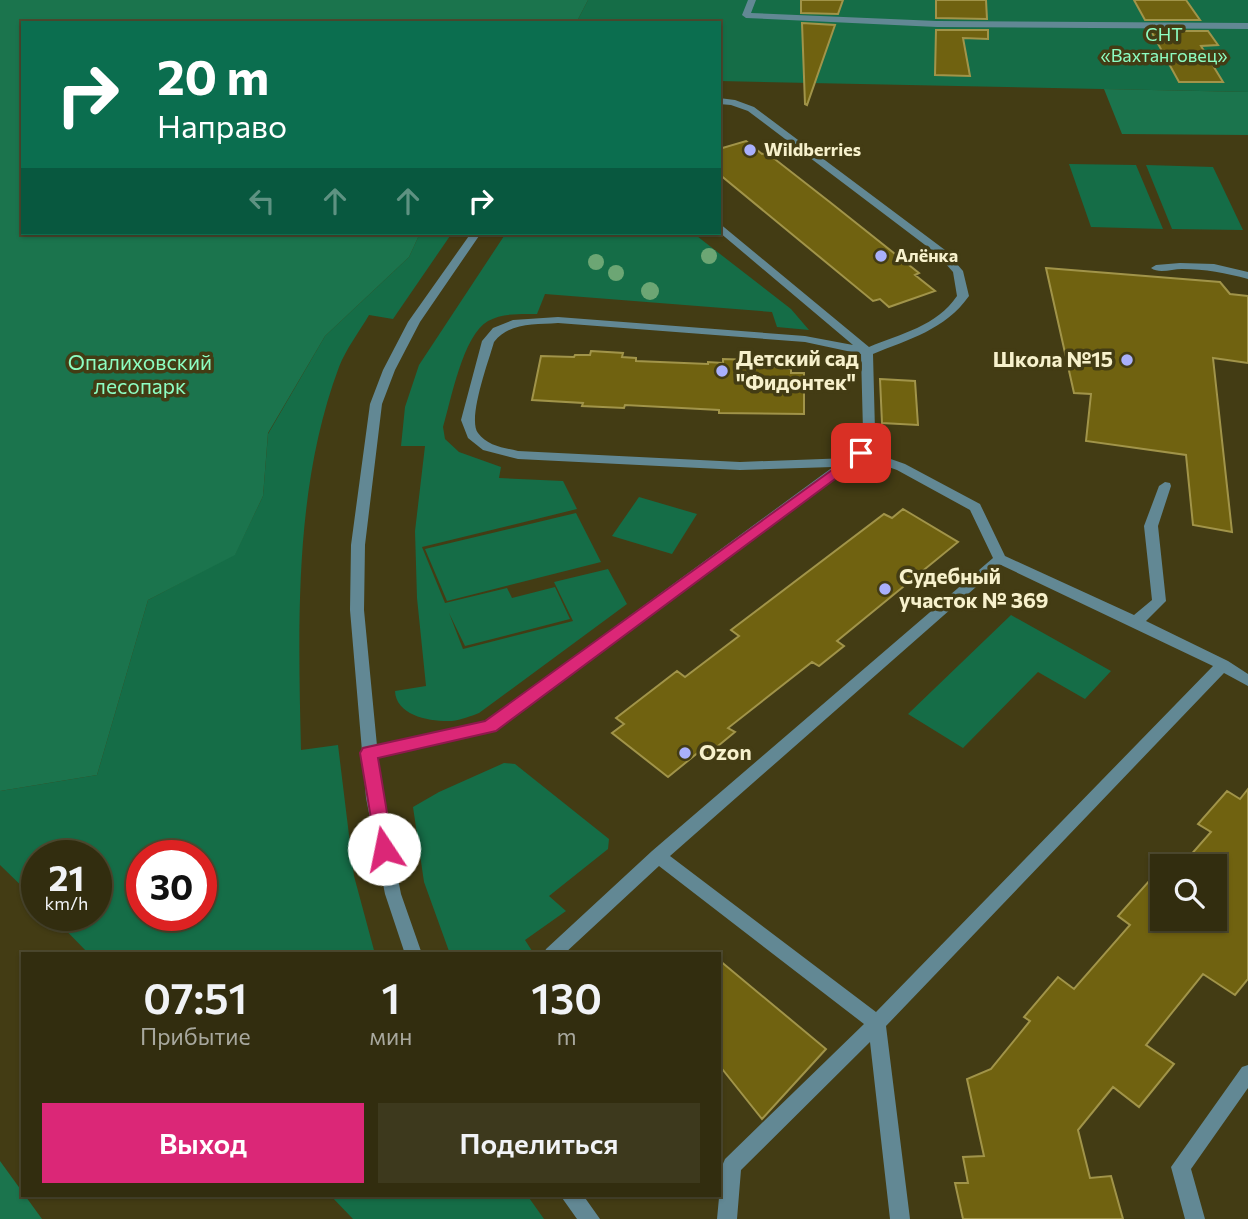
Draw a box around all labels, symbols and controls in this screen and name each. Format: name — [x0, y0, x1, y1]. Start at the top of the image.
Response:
park label: СНТ «Вахтанговец» — [1100, 23, 1228, 66]
text: 20 m — [157, 45, 269, 105]
icon: right — [42, 49, 133, 140]
text: Направо — [157, 105, 287, 145]
place label: Wildberries — [764, 138, 861, 160]
marker: Wildberries — [742, 142, 758, 158]
icon: left — [243, 182, 281, 220]
icon: ahead — [316, 182, 354, 220]
icon: ahead — [389, 182, 427, 220]
icon: right — [462, 182, 500, 220]
place label: Алёнка — [895, 244, 958, 266]
marker: Алёнка — [873, 248, 889, 264]
place label: Детский сад "Фидонтек" — [736, 345, 859, 394]
place label: Школа №15 — [993, 346, 1113, 371]
park label: Опалиховский лесопарк — [68, 349, 212, 398]
marker: Школа №15 — [1119, 352, 1135, 368]
marker: Детский сад "Фидонтек" — [714, 363, 730, 379]
pin — [831, 423, 891, 483]
icon: arrive — [842, 434, 880, 472]
place label: Судебный участок № 369 — [899, 563, 1049, 612]
marker: Судебный участок № 369 — [877, 581, 893, 597]
place label: Ozon — [699, 739, 752, 764]
marker: Ozon — [677, 745, 693, 761]
position arrow — [347, 812, 421, 886]
speed limit sign: 30 — [126, 840, 217, 931]
map controls — [1150, 854, 1227, 931]
button: search — [1150, 854, 1227, 931]
text: 21 — [49, 855, 84, 898]
text: km/h — [45, 892, 88, 914]
text: 07:51 — [143, 971, 247, 1023]
text: 1 — [382, 971, 400, 1023]
text: 130 — [531, 971, 602, 1023]
text: Прибытие — [140, 1022, 251, 1050]
text: мин — [370, 1022, 412, 1050]
text: m — [557, 1022, 577, 1050]
button: Выход — [42, 1103, 364, 1183]
button: Поделиться — [378, 1103, 700, 1183]

